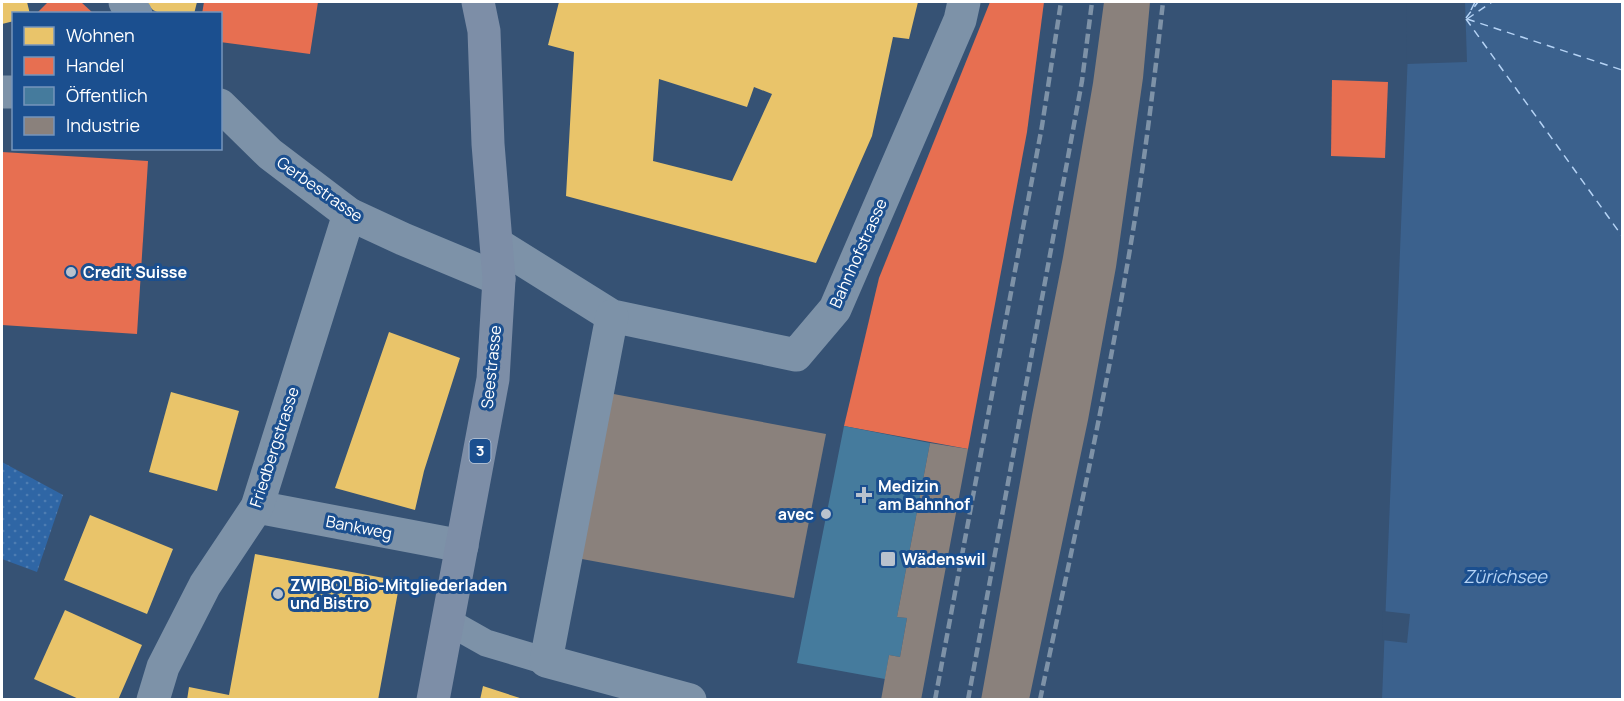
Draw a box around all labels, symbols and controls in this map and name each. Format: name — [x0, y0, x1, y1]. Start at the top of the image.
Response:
legend — [12, 12, 222, 150]
text: Wohnen — [66, 23, 135, 47]
text: Handel — [66, 53, 124, 77]
text: Öffentlich — [66, 83, 148, 107]
text: Industrie — [66, 113, 140, 137]
street label: Gerbestrasse — [273, 151, 367, 227]
street label: Bahnhofstrasse — [824, 195, 892, 311]
place label: Credit Suisse — [83, 261, 188, 283]
marker: Credit Suisse — [64, 265, 78, 279]
street label: Seestrasse — [476, 324, 506, 410]
street label: Friedbergstrasse — [244, 384, 304, 510]
road number: 3 — [470, 439, 490, 463]
place label: Medizin am Bahnhof — [878, 475, 970, 515]
marker: Medizin am Bahnhof — [855, 486, 873, 504]
place label: avec — [778, 503, 814, 525]
marker: avec — [819, 507, 833, 521]
street label: Bankweg — [324, 510, 394, 544]
place label: Wädenswil — [902, 548, 986, 570]
marker: Wädenswil — [879, 550, 897, 568]
water label: Zürichsee — [1463, 564, 1548, 588]
place label: ZWIBOL Bio-Mitgliederladen und Bistro — [290, 574, 507, 614]
marker: ZWIBOL Bio-Mitgliederladen und Bistro — [271, 587, 285, 601]

